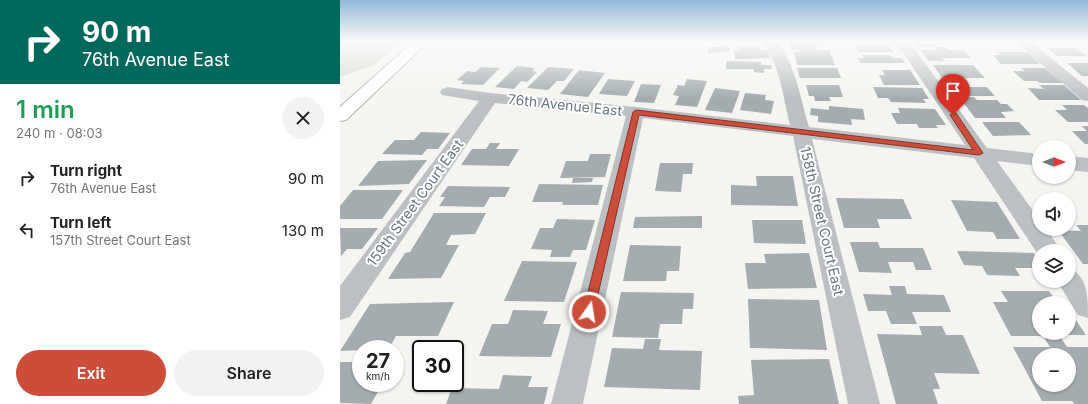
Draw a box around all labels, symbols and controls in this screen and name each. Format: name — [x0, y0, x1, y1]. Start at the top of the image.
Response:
text: 90 m — [82, 15, 151, 49]
icon: right — [16, 16, 68, 68]
text: 76th Avenue East — [82, 49, 229, 70]
pin — [936, 74, 970, 115]
icon: arrive — [942, 80, 964, 102]
street label: 76th Avenue East — [507, 90, 623, 119]
text: 1 min — [16, 95, 75, 124]
button: close — [282, 97, 324, 139]
text: 240 m · 08:03 — [16, 125, 103, 141]
street label: 159th Street Court East — [363, 136, 467, 269]
north arrow — [1032, 140, 1076, 184]
map controls — [1032, 140, 1076, 392]
street label: 158th Street Court East — [797, 145, 848, 297]
text: Turn right — [50, 161, 122, 180]
icon: right — [16, 167, 38, 189]
text: 90 m — [288, 169, 324, 188]
text: 76th Avenue East — [50, 180, 156, 196]
button: sound — [1032, 192, 1076, 236]
text: Turn left — [50, 213, 111, 232]
icon: left — [16, 219, 38, 241]
text: 130 m — [282, 221, 324, 240]
text: 157th Street Court East — [50, 232, 191, 248]
button: layers — [1032, 244, 1076, 288]
position arrow — [568, 291, 610, 333]
button: + — [1032, 296, 1076, 340]
speed limit sign: 30 — [412, 340, 464, 392]
button: − — [1032, 348, 1076, 392]
text: 27 — [366, 349, 390, 373]
button: Exit — [16, 350, 166, 396]
button: Share — [174, 350, 324, 396]
text: km/h — [366, 370, 390, 382]

